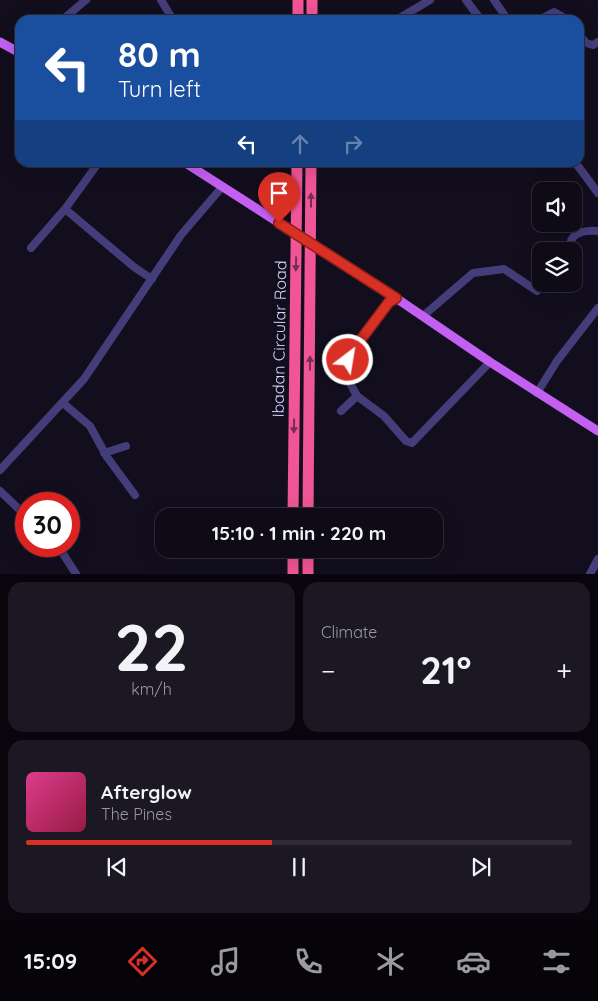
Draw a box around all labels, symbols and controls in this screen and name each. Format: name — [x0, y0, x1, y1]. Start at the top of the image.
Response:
text: 80 m — [118, 32, 201, 76]
icon: left — [35, 35, 100, 100]
text: Turn left — [118, 75, 201, 103]
icon: left — [233, 130, 261, 158]
icon: ahead — [286, 130, 314, 158]
icon: right — [339, 130, 367, 158]
pin — [258, 172, 300, 223]
icon: arrive — [265, 179, 293, 207]
map controls — [532, 182, 582, 292]
button: sound — [532, 182, 582, 232]
one-way arrow — [307, 192, 315, 208]
button: layers — [532, 242, 582, 292]
one-way arrow — [292, 256, 300, 272]
street label: Ibadan Circular Road — [268, 260, 290, 418]
position arrow — [321, 333, 373, 385]
one-way arrow — [306, 354, 314, 370]
one-way arrow — [290, 418, 298, 434]
speed limit sign: 30 — [15, 492, 80, 557]
text: 15:10 · 1 min · 220 m — [212, 521, 386, 545]
text: 22 — [115, 606, 188, 687]
text: Climate — [321, 622, 377, 642]
text: 21° — [420, 646, 472, 694]
text: − — [321, 653, 336, 688]
text: + — [556, 653, 572, 688]
text: km/h — [131, 679, 172, 699]
text: Afterglow — [101, 780, 192, 804]
text: The Pines — [101, 804, 172, 824]
icon: previous — [103, 853, 131, 881]
icon: pause — [285, 853, 313, 881]
icon: next — [467, 853, 495, 881]
icon: directions — [125, 944, 160, 979]
icon: music — [208, 944, 243, 979]
icon: phone — [291, 944, 326, 979]
icon: climate — [373, 944, 408, 979]
icon: car — [456, 944, 491, 979]
icon: filters — [539, 944, 574, 979]
text: 15:09 — [24, 947, 77, 975]

